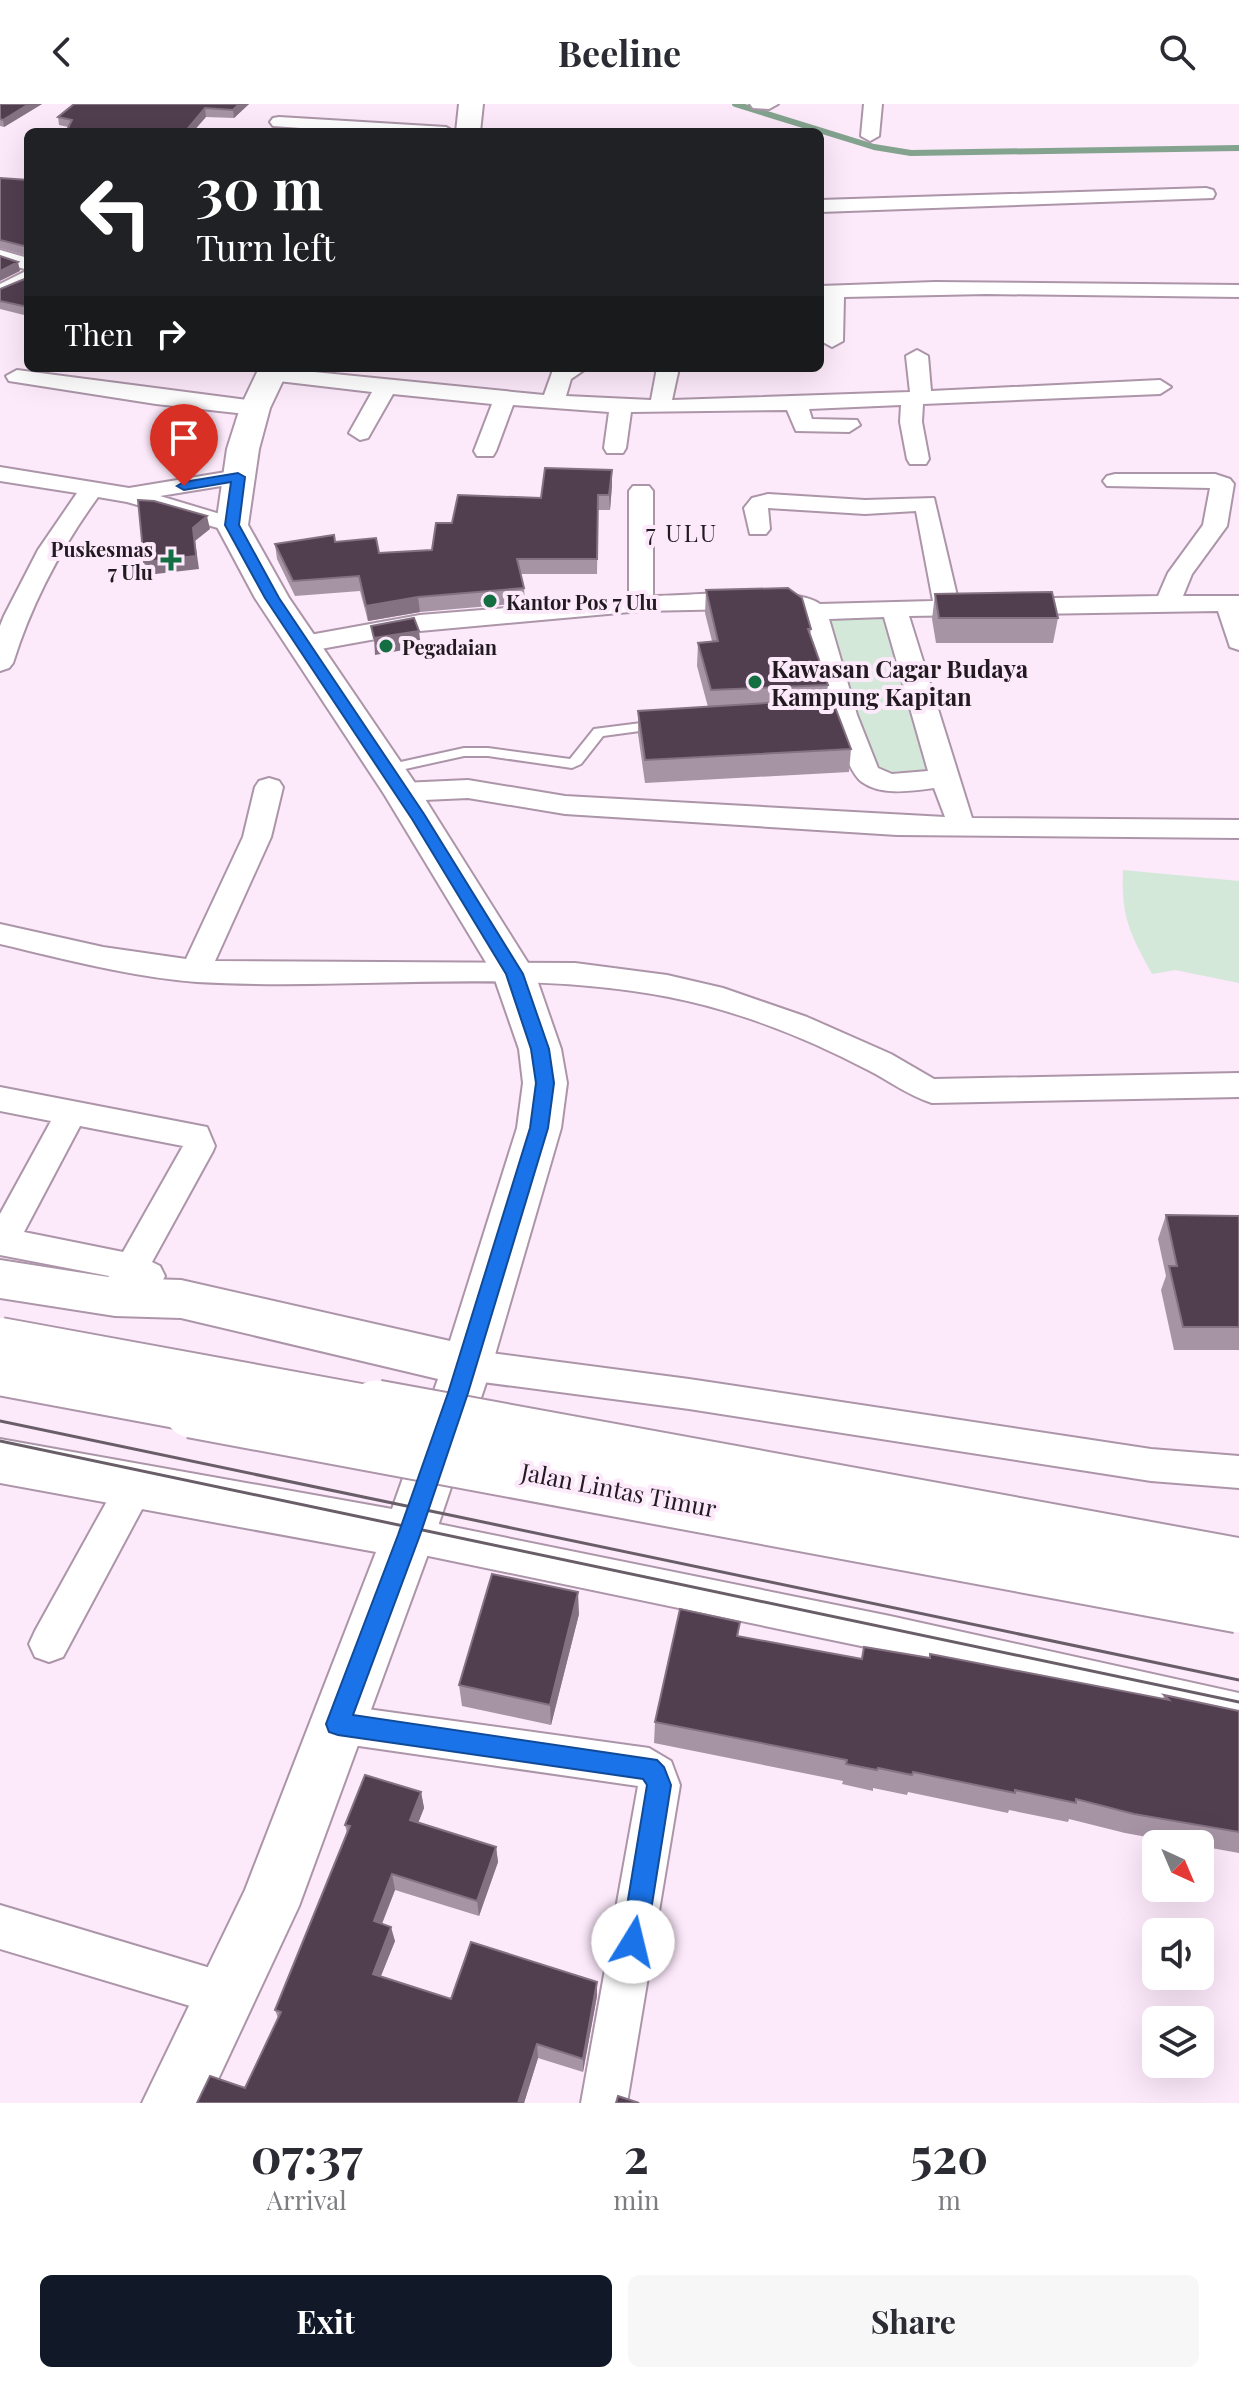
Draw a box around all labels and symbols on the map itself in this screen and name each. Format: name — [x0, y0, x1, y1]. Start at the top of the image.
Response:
pin — [150, 404, 218, 486]
district label: 7 ULU — [646, 516, 718, 548]
place label: Puskesmas 7 Ulu — [51, 535, 153, 585]
marker: Puskesmas 7 Ulu — [160, 549, 182, 571]
place label: Kantor Pos 7 Ulu — [506, 588, 658, 615]
marker: Kantor Pos 7 Ulu — [481, 592, 499, 610]
place label: Pegadaian — [402, 633, 498, 660]
marker: Pegadaian — [377, 637, 395, 655]
place label: Kawasan Cagar Budaya Kampung Kapitan — [771, 652, 1029, 712]
marker: Kawasan Cagar Budaya Kampung Kapitan — [746, 673, 764, 691]
street label: Jalan Lintas Timur — [518, 1454, 720, 1524]
north arrow — [1142, 1830, 1214, 1902]
position arrow — [591, 1900, 675, 1984]

